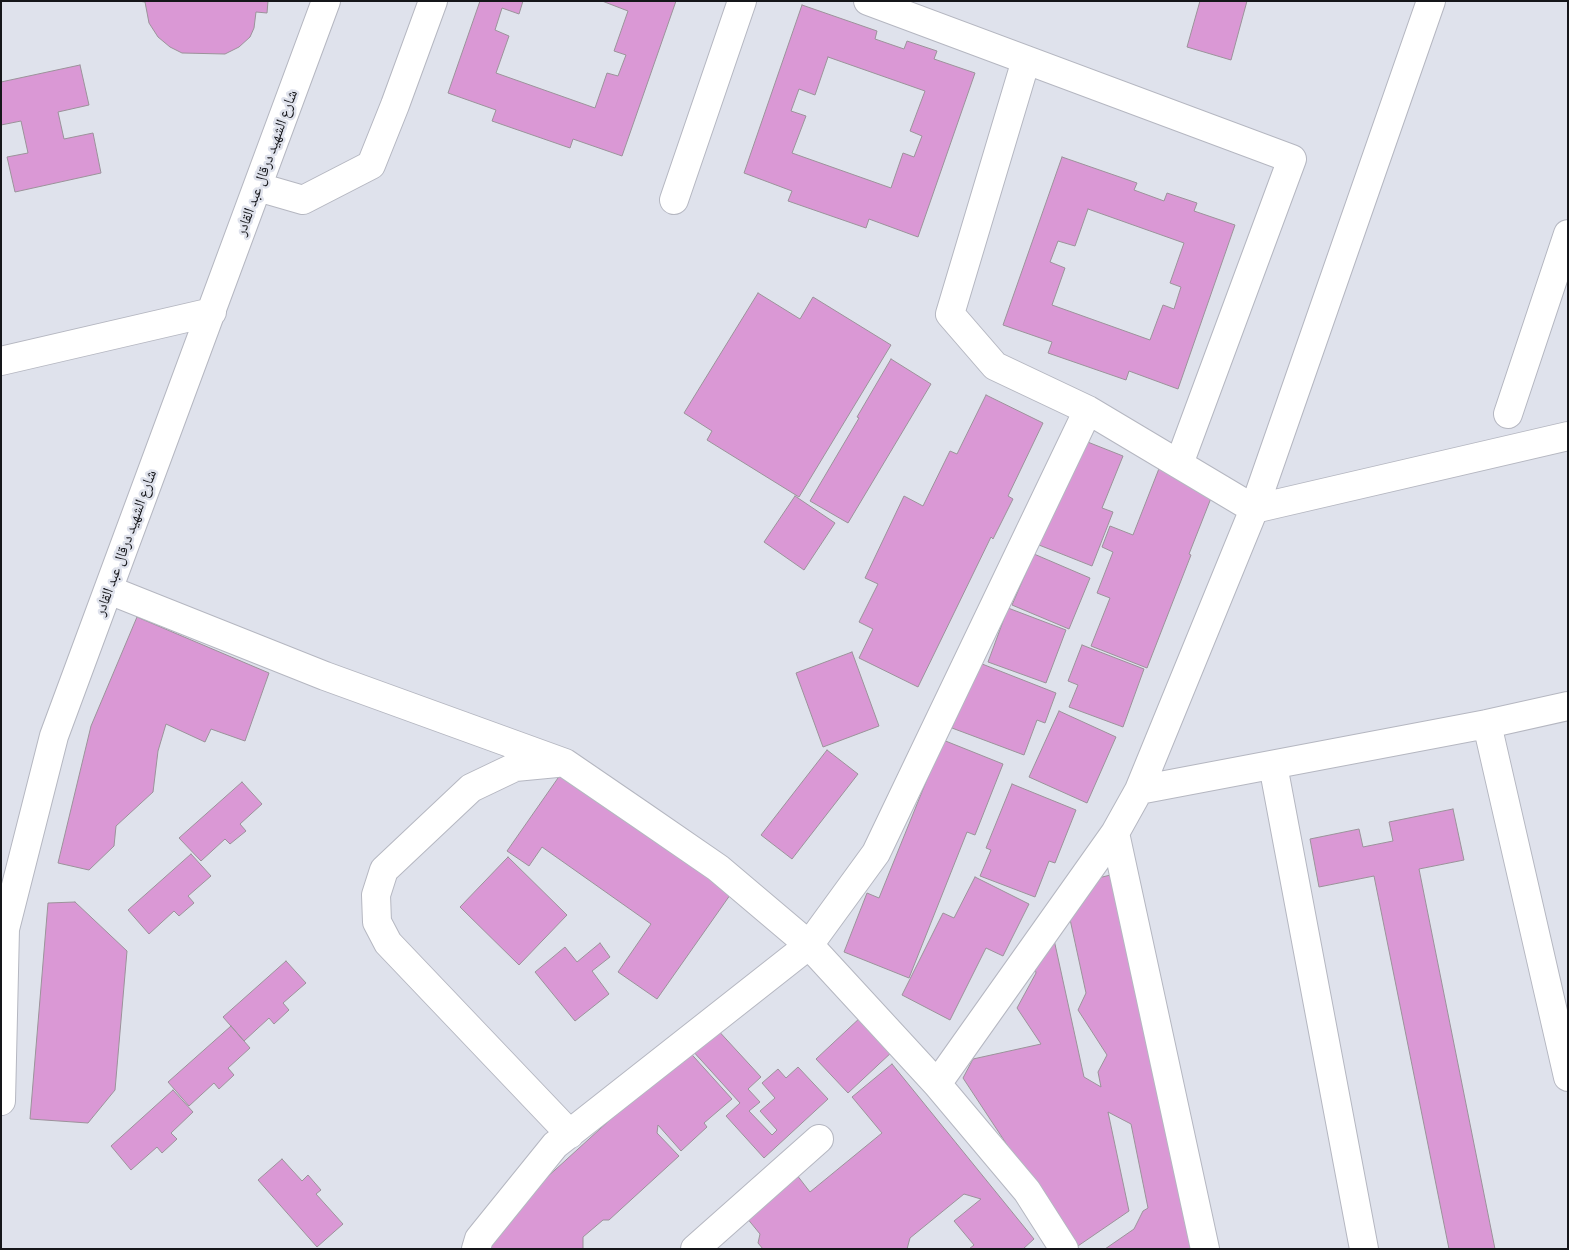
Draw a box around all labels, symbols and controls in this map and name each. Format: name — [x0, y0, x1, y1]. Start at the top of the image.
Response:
street label: شارع الشهيد درقال عبد القادر — [232, 88, 302, 238]
street label: شارع الشهيد درقال عبد القادر — [91, 468, 161, 618]

